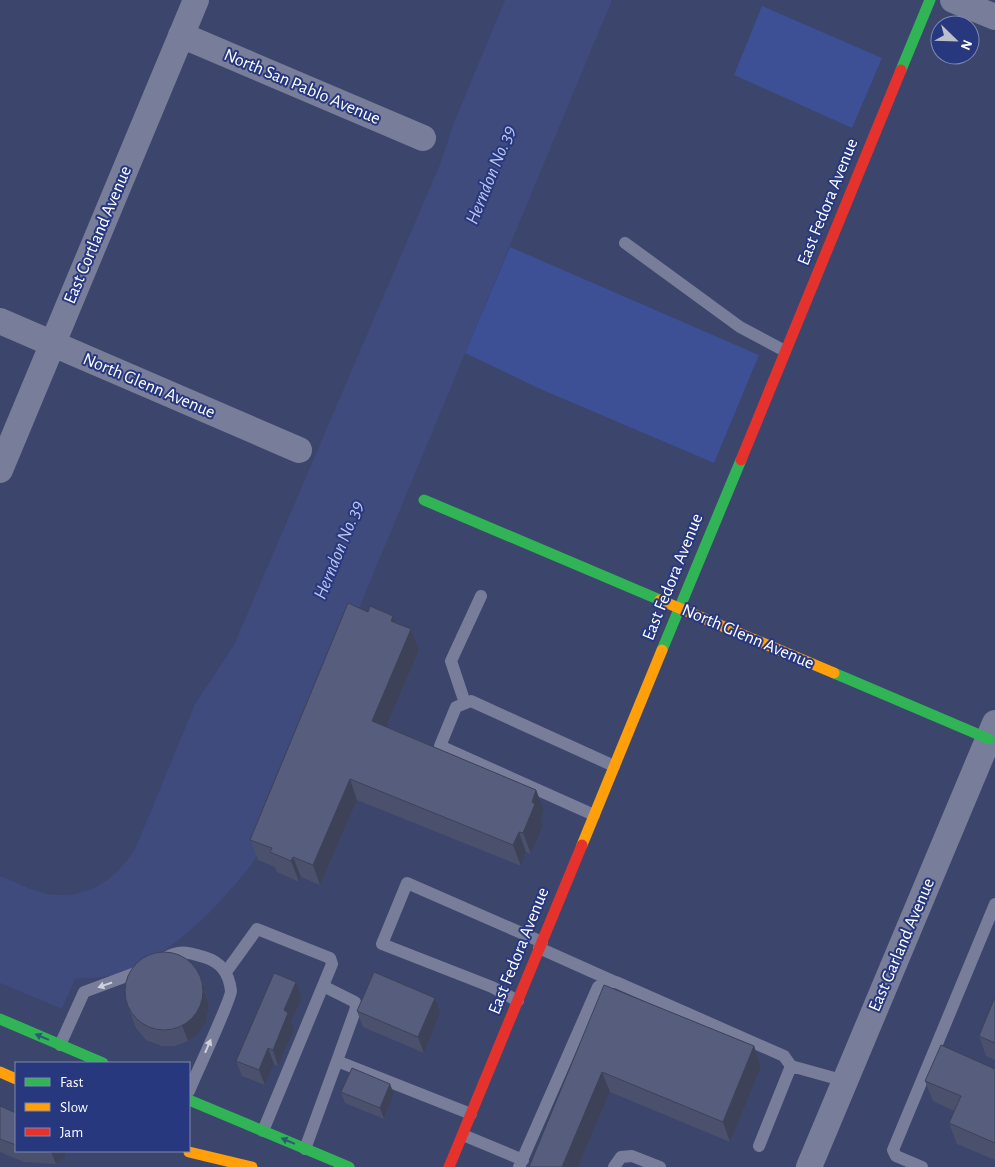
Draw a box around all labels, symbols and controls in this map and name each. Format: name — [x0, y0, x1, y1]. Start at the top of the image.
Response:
north arrow — [930, 15, 980, 65]
text: N — [958, 37, 974, 52]
street label: North San Pablo Avenue — [221, 46, 383, 128]
water label: Herndon No. 39 — [463, 123, 519, 227]
street label: East Fedora Avenue — [794, 136, 862, 268]
street label: East Cortland Avenue — [61, 163, 135, 307]
street label: North Glenn Avenue — [80, 350, 218, 422]
water label: Herndon No. 39 — [311, 498, 367, 602]
street label: East Fedora Avenue — [639, 511, 707, 643]
street label: North Glenn Avenue — [679, 601, 817, 673]
street label: East Garland Avenue — [866, 876, 938, 1014]
street label: East Fedora Avenue — [485, 885, 553, 1017]
one-way arrow — [97, 982, 112, 989]
one-way arrow — [35, 1033, 49, 1041]
one-way arrow — [205, 1039, 213, 1053]
legend — [15, 1062, 190, 1152]
text: Fast — [60, 1075, 84, 1090]
text: Slow — [60, 1100, 88, 1115]
text: Jam — [60, 1125, 83, 1140]
one-way arrow — [281, 1137, 295, 1145]

